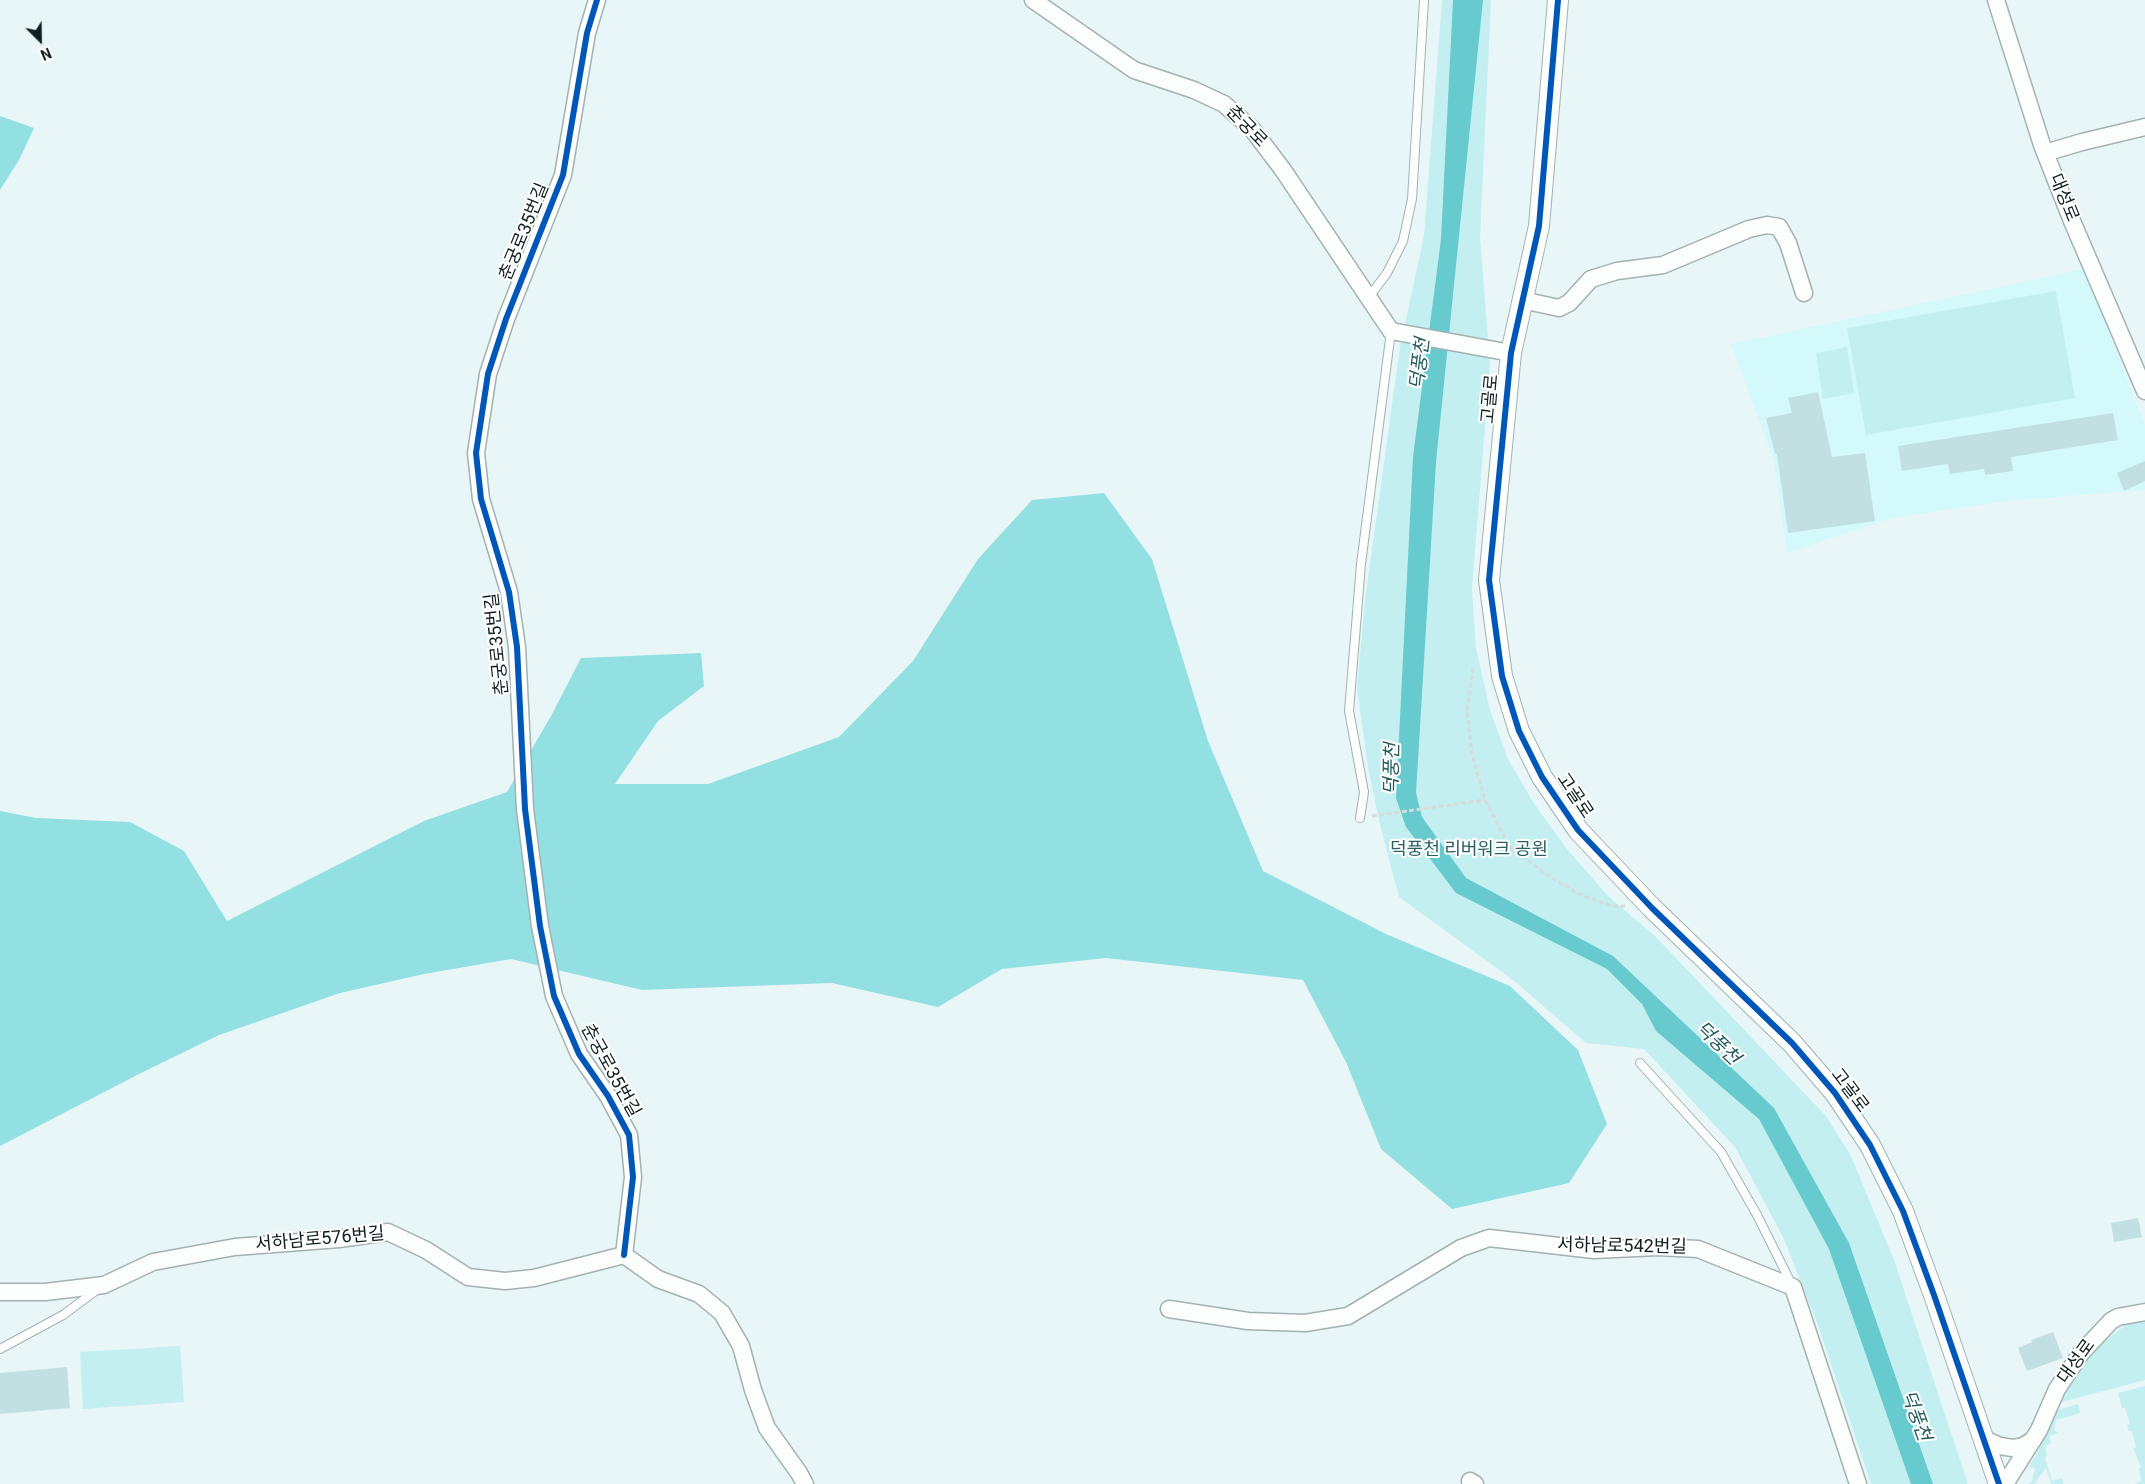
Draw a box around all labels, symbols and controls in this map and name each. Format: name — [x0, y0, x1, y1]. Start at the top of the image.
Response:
north arrow — [15, 15, 65, 65]
text: N — [38, 45, 54, 63]
street label: 춘궁로 — [1221, 102, 1271, 152]
street label: 대성로 — [2044, 171, 2082, 225]
street label: 춘궁로35번길 — [496, 180, 554, 284]
water label: 덕풍천 — [1406, 337, 1436, 391]
street label: 고골로 — [1478, 373, 1504, 425]
street label: 춘궁로35번길 — [482, 592, 514, 696]
water label: 덕풍천 — [1381, 743, 1405, 795]
street label: 고골로 — [1551, 769, 1597, 823]
park label: 덕풍천 리버워크 공원 — [1390, 839, 1548, 861]
water label: 덕풍천 — [1690, 1018, 1744, 1070]
street label: 춘궁로35번길 — [576, 1021, 644, 1121]
street label: 고골로 — [1825, 1065, 1873, 1117]
street label: 서하남로576번길 — [254, 1224, 386, 1256]
street label: 서하남로542번길 — [1557, 1235, 1687, 1259]
street label: 대성로 — [2054, 1336, 2100, 1388]
water label: 덕풍천 — [1895, 1387, 1935, 1445]

